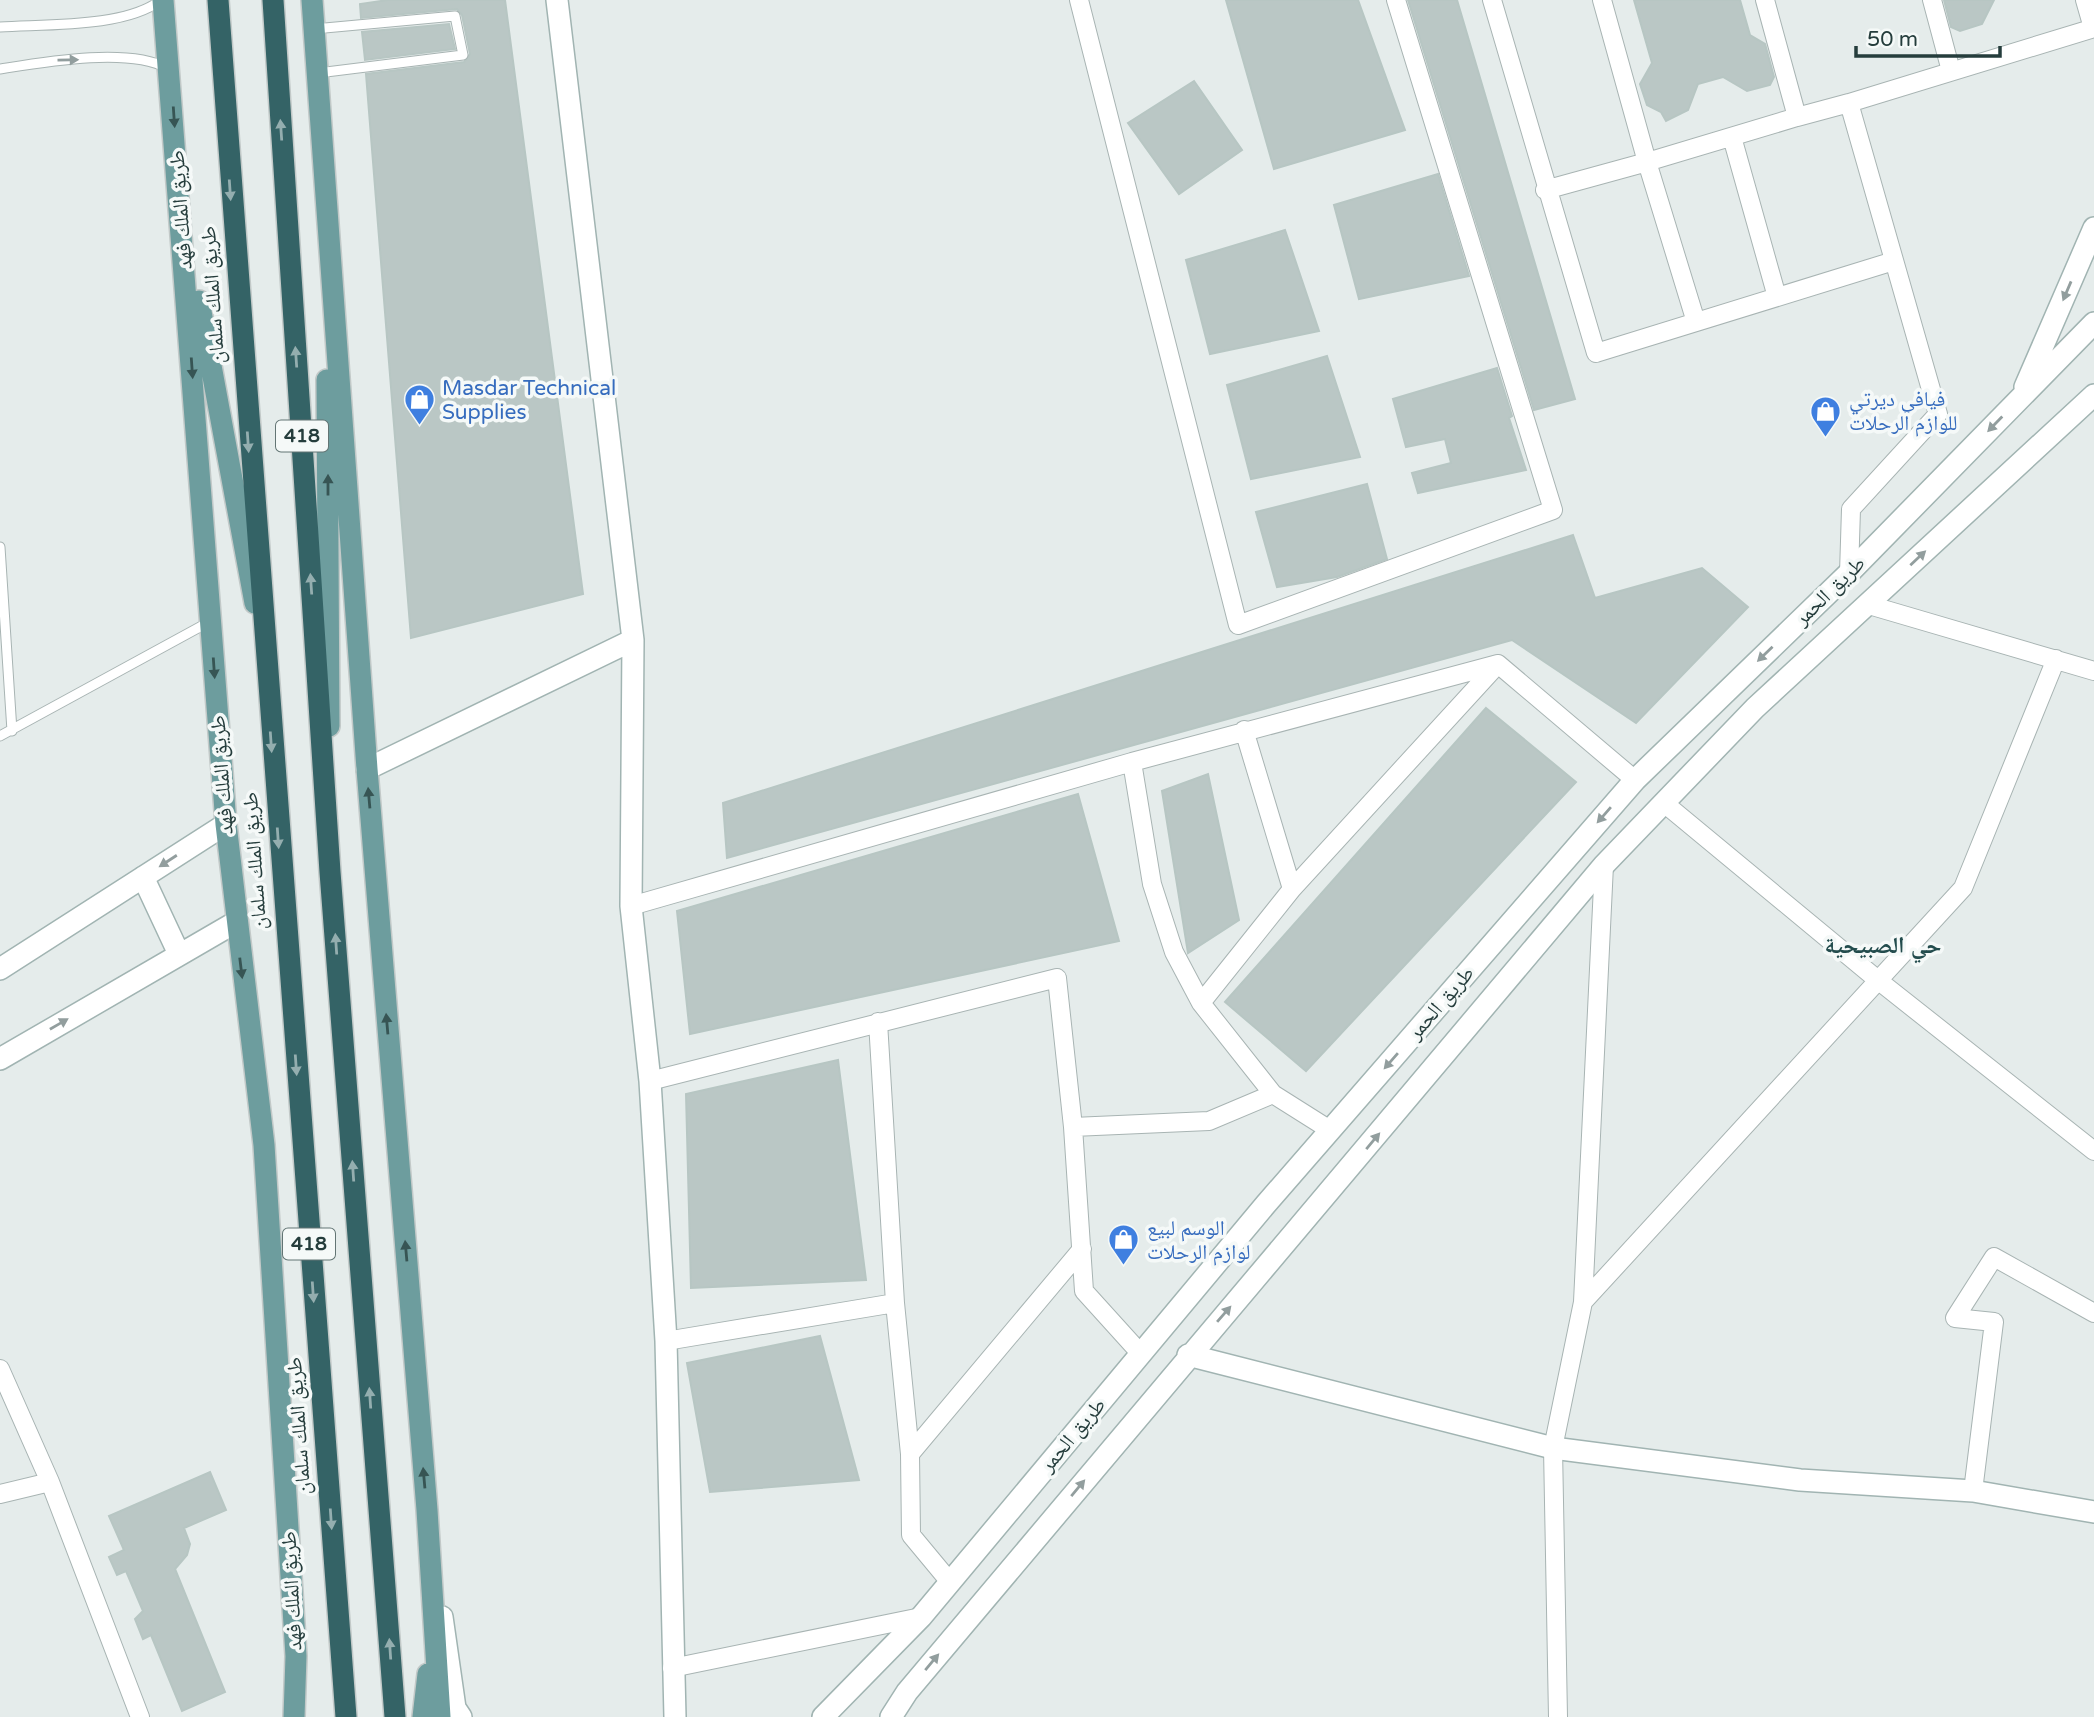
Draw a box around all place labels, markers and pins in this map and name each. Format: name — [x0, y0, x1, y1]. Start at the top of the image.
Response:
place label: Masdar Technical Supplies — [442, 376, 616, 425]
shop icon: Masdar Technical Supplies — [402, 383, 436, 427]
place label: فيافي ديرتي للوازم الرحلات — [1849, 387, 1958, 437]
shop icon: فيافي ديرتي للوازم الرحلات — [1809, 394, 1843, 438]
place label: الوسم لبيع لوازم الرحلات — [1147, 1216, 1250, 1266]
shop icon: الوسم لبيع لوازم الرحلات — [1107, 1223, 1141, 1267]

